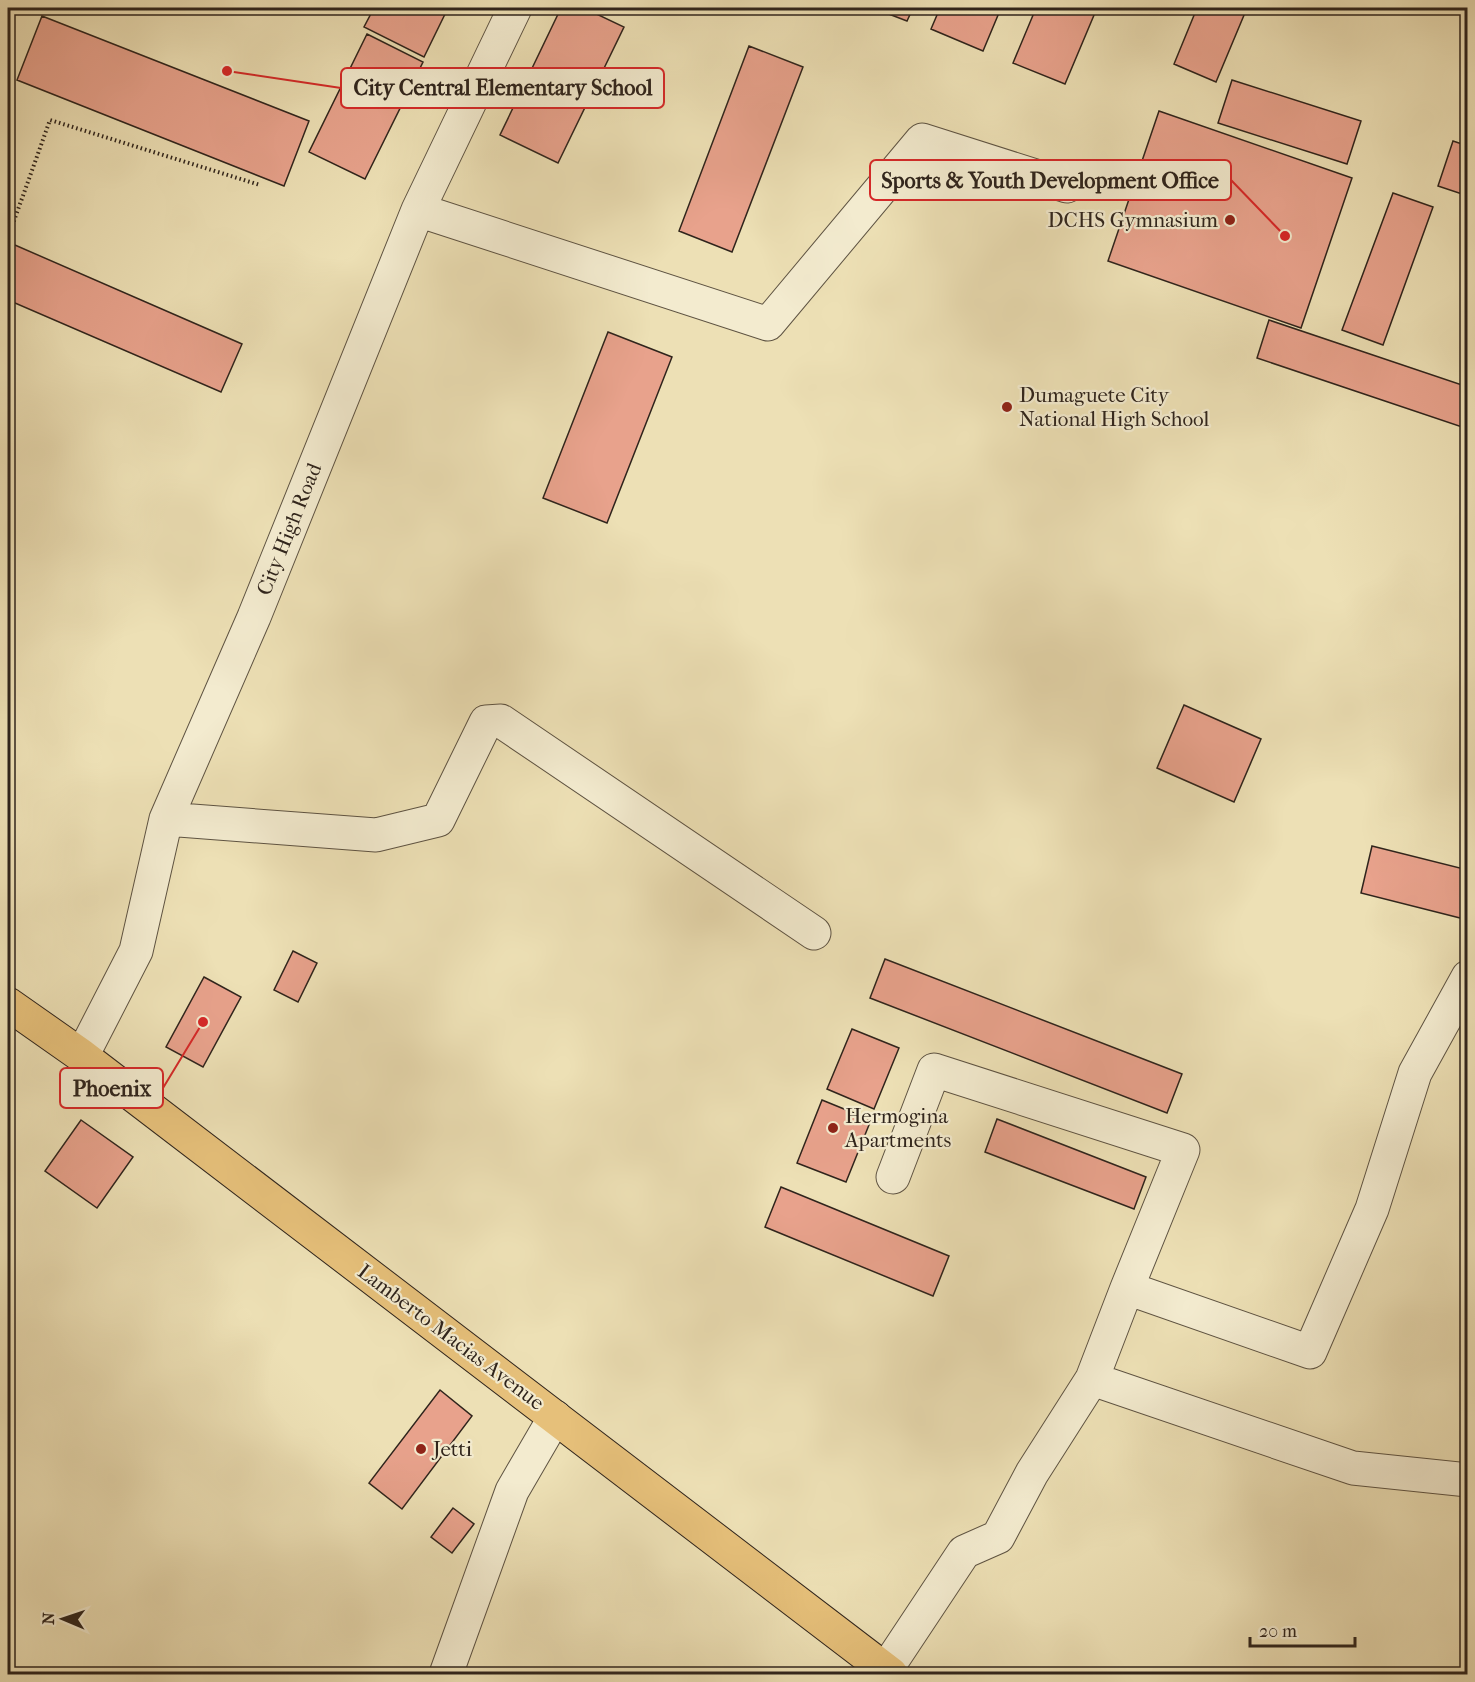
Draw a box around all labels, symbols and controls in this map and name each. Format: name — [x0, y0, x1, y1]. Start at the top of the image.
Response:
callout: City Central Elementary School — [341, 68, 664, 108]
text: City Central Elementary School — [354, 75, 653, 101]
callout: Sports & Youth Development Office — [870, 160, 1231, 200]
text: Sports & Youth Development Office — [881, 168, 1219, 194]
place label: DCHS Gymnasium — [1048, 208, 1219, 232]
marker: DCHS Gymnasium — [1223, 213, 1237, 227]
place label: Dumaguete City National High School — [1019, 383, 1210, 431]
marker: Dumaguete City National High School — [1000, 400, 1014, 414]
street label: City High Road — [252, 459, 327, 599]
callout: Phoenix — [60, 1068, 163, 1108]
text: Phoenix — [73, 1076, 152, 1102]
place label: Hermogina Apartments — [844, 1104, 952, 1152]
marker: Hermogina Apartments — [826, 1121, 840, 1135]
street label: Lamberto Macias Avenue — [353, 1259, 549, 1415]
place label: Jetti — [431, 1437, 472, 1461]
marker: Jetti — [414, 1442, 428, 1456]
north arrow — [33, 1589, 93, 1649]
scale bar — [1250, 1610, 1355, 1648]
text: N — [39, 1611, 58, 1625]
text: 20 m — [1259, 1621, 1297, 1642]

